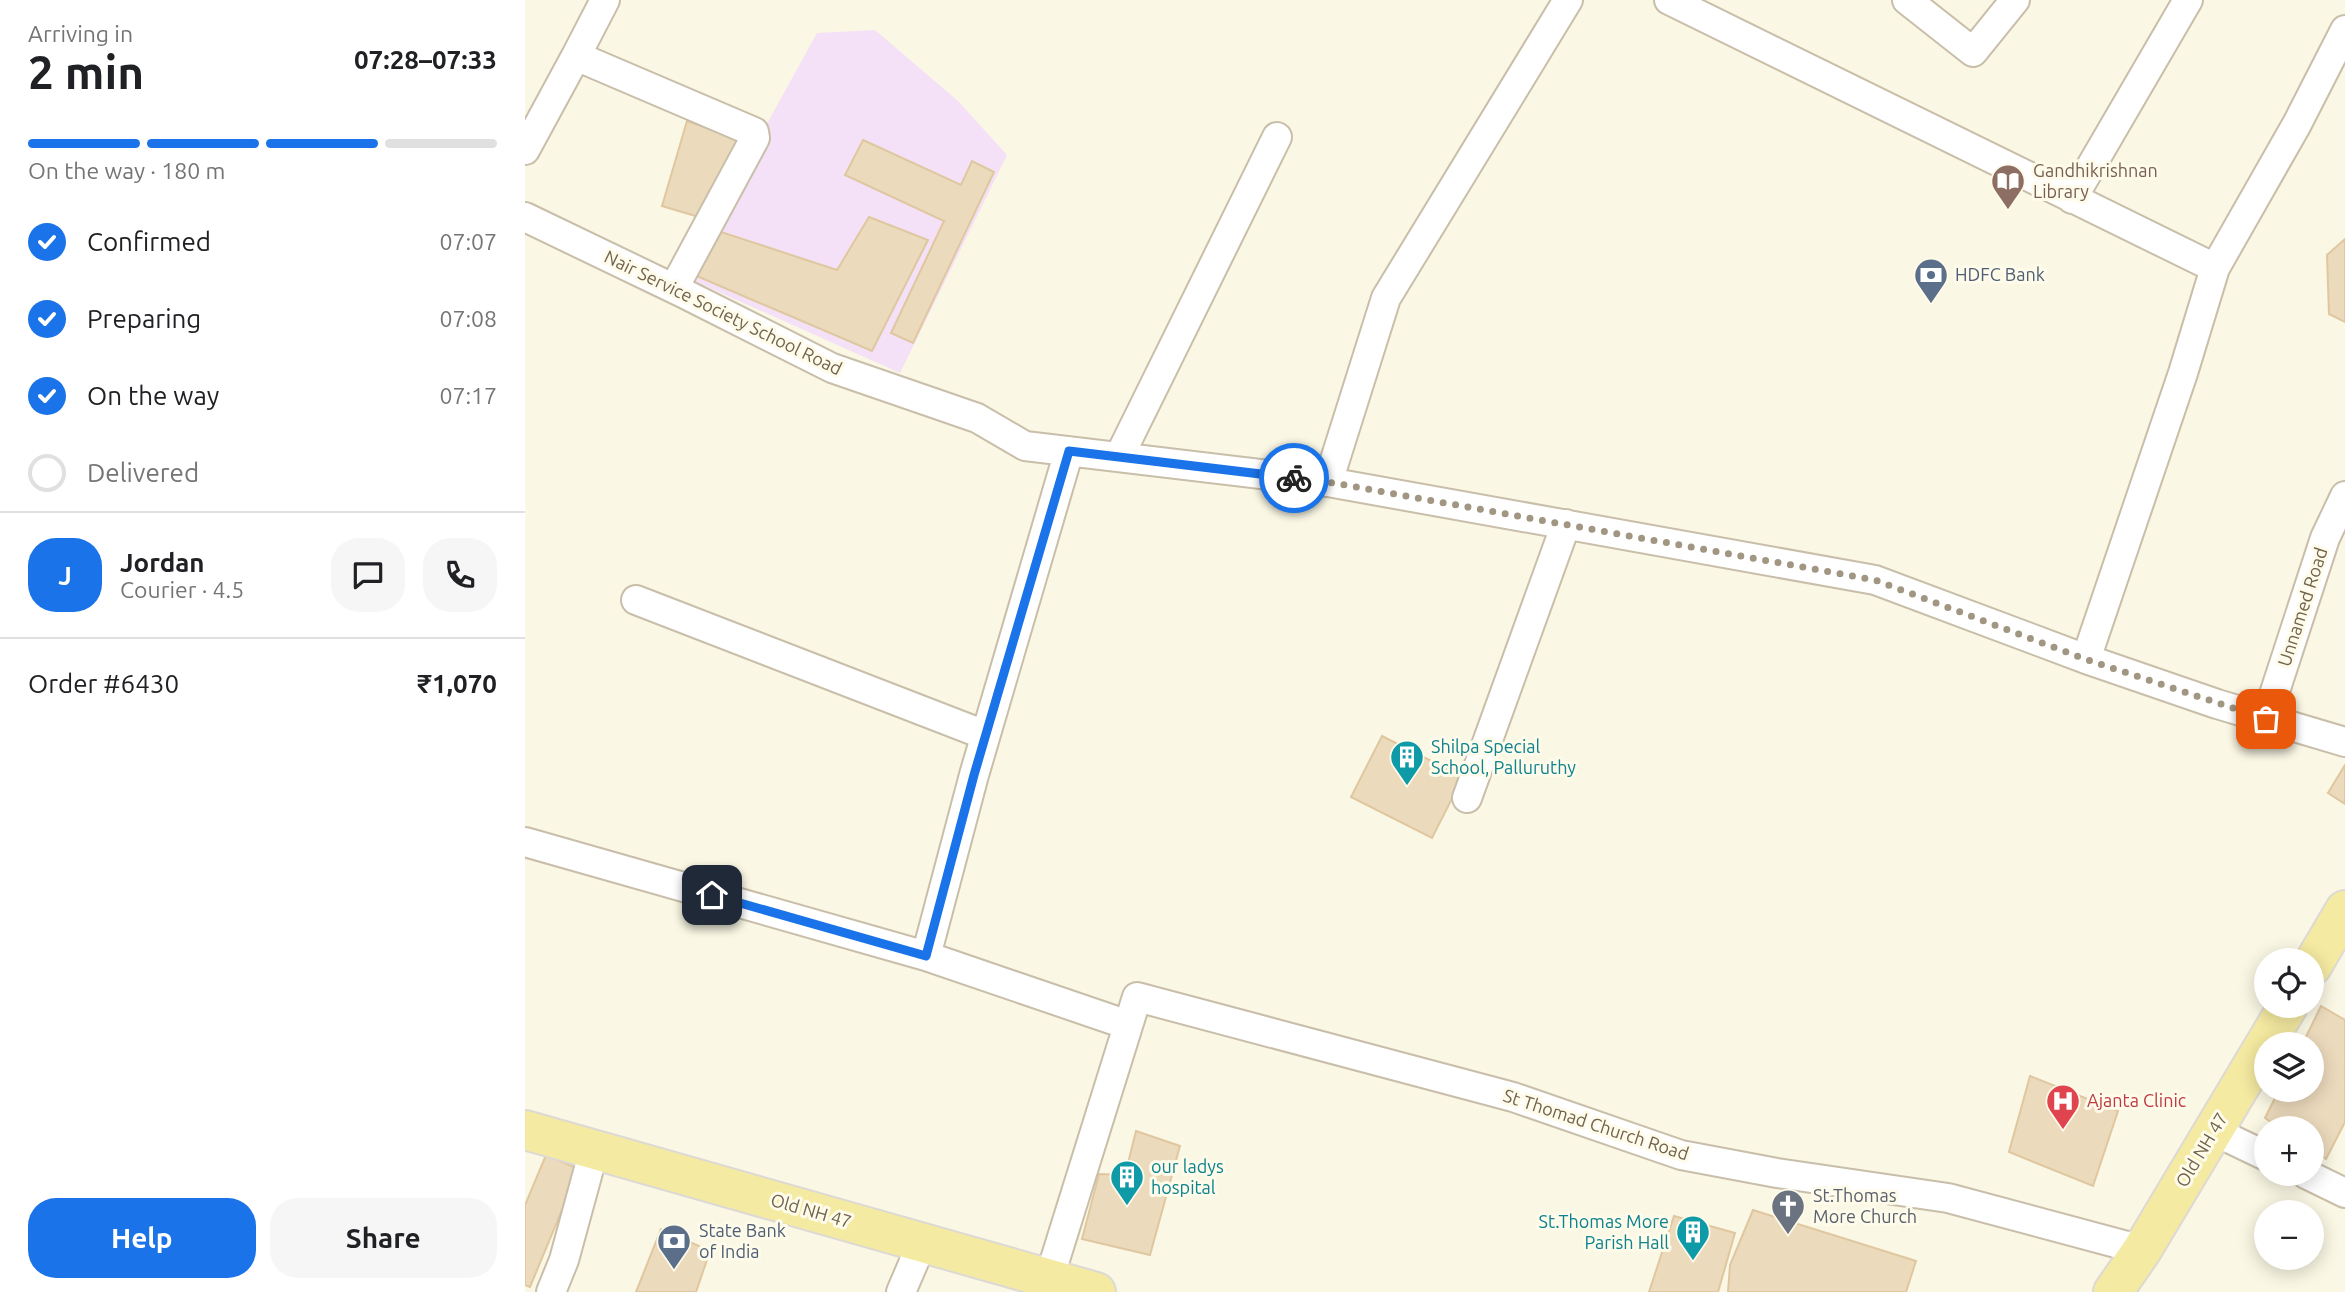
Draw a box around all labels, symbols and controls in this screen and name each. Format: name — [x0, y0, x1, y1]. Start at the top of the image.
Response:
text: Arriving in — [28, 21, 133, 46]
text: 07:28–07:33 — [354, 45, 497, 74]
text: 2 min — [28, 46, 144, 98]
text: On the way · 180 m — [28, 158, 225, 183]
place label: Gandhikrishnan Library — [2033, 160, 2158, 201]
library icon: Gandhikrishnan Library — [1989, 162, 2027, 211]
icon: check — [28, 223, 66, 261]
text: Confirmed — [87, 227, 211, 256]
text: 07:07 — [439, 229, 497, 254]
street label: Nair Service Society School Road — [602, 246, 845, 378]
bank icon: HDFC Bank — [1912, 256, 1950, 305]
place label: HDFC Bank — [1955, 264, 2045, 284]
icon: check — [28, 300, 66, 338]
text: Preparing — [87, 304, 201, 333]
text: 07:08 — [439, 306, 497, 331]
icon: check — [28, 377, 66, 415]
text: On the way — [87, 381, 219, 410]
text: 07:17 — [439, 383, 497, 408]
courier — [1259, 443, 1329, 513]
text: Delivered — [87, 458, 199, 487]
icon: bike — [1275, 459, 1313, 497]
button: chat — [331, 538, 405, 612]
button: phone — [423, 538, 497, 612]
street label: Unnamed Road — [2273, 545, 2331, 669]
text: Jordan — [120, 548, 205, 577]
text: J — [58, 561, 72, 590]
text: Courier · 4.5 — [120, 577, 244, 602]
text: Order #6430 — [28, 669, 179, 698]
text: ₹1,070 — [417, 669, 497, 698]
pin — [2236, 689, 2296, 749]
icon: bag — [2247, 700, 2285, 738]
place label: Shilpa Special School, Palluruthy — [1431, 736, 1576, 777]
building icon: Shilpa Special School, Palluruthy — [1388, 738, 1426, 787]
pin — [682, 865, 742, 925]
icon: home — [693, 876, 731, 914]
map controls — [2254, 948, 2324, 1270]
button: locate — [2254, 948, 2324, 1018]
button: layers — [2254, 1032, 2324, 1102]
hospital icon: Ajanta Clinic — [2044, 1082, 2082, 1131]
street label: St Thomad Church Road — [1501, 1085, 1691, 1163]
place label: Ajanta Clinic — [2087, 1090, 2186, 1110]
street label: Old NH 47 — [2171, 1109, 2231, 1190]
button: + — [2254, 1116, 2324, 1186]
place label: our ladys hospital — [1151, 1156, 1224, 1197]
building icon: our ladys hospital — [1108, 1158, 1146, 1207]
place label: St.Thomas More Church — [1813, 1185, 1917, 1226]
church icon: St.Thomas More Church — [1769, 1187, 1807, 1236]
street label: Old NH 47 — [769, 1189, 854, 1231]
button: Help — [28, 1198, 256, 1278]
button: Share — [270, 1198, 497, 1278]
button: − — [2254, 1200, 2324, 1270]
place label: St.Thomas More Parish Hall — [1539, 1211, 1669, 1252]
building icon: St.Thomas More Parish Hall — [1674, 1213, 1712, 1262]
place label: State Bank of India — [699, 1220, 786, 1261]
bank icon: State Bank of India — [655, 1222, 693, 1271]

